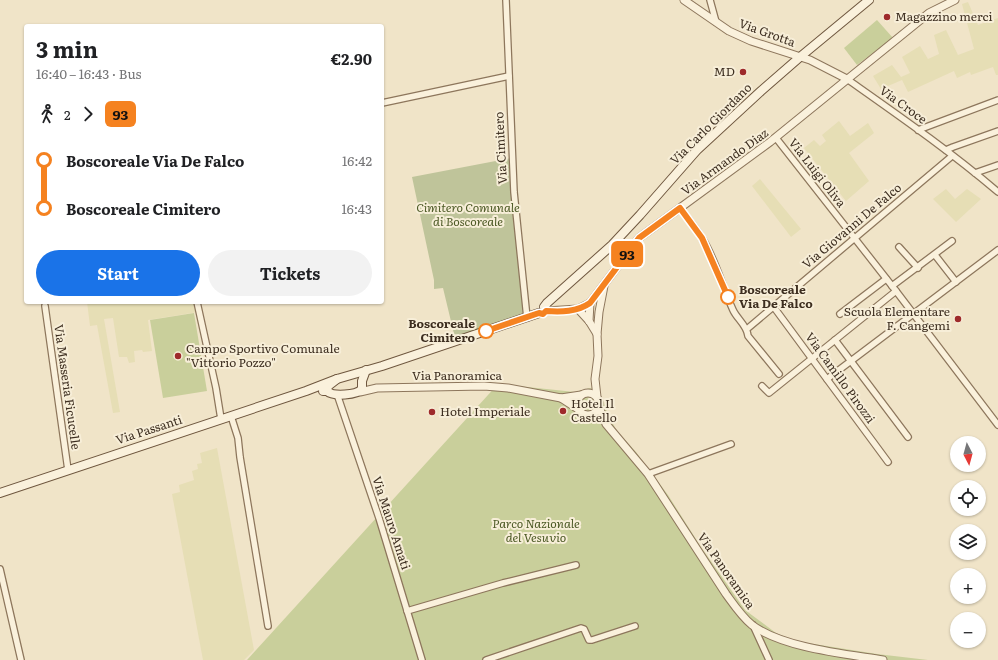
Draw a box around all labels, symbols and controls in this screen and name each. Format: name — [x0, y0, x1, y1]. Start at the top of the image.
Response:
place label: Magazzino merci — [895, 7, 993, 25]
marker: Magazzino merci — [882, 12, 892, 22]
street label: Via Grotta — [737, 14, 799, 51]
text: 3 min — [36, 32, 98, 65]
text: €2.90 — [331, 47, 372, 70]
place label: MD — [714, 62, 735, 80]
text: 16:40 – 16:43 · Bus — [36, 64, 142, 83]
marker: MD — [738, 67, 748, 77]
street label: Via Carlo Giordano — [665, 78, 755, 168]
street label: Via Croce — [876, 81, 931, 128]
icon: walk — [36, 103, 58, 125]
icon: forward — [77, 103, 99, 125]
text: 93 — [113, 104, 128, 124]
text: 2 — [64, 105, 71, 124]
street label: Via Cimitero — [489, 111, 511, 185]
street label: Via Armando Diaz — [677, 123, 772, 199]
street label: Via Luigi Oliva — [785, 134, 851, 211]
text: Boscoreale Via De Falco — [66, 149, 244, 172]
text: 16:42 — [342, 151, 372, 170]
street label: Via Giovanni De Falco — [798, 178, 905, 272]
text: Boscoreale Cimitero — [66, 197, 221, 220]
park label: Cimitero Comunale di Boscoreale — [416, 198, 520, 230]
text: 16:43 — [341, 199, 372, 218]
line badge: 93 — [609, 241, 645, 267]
text: 93 — [619, 244, 635, 264]
button: Start — [36, 250, 200, 296]
button: Tickets — [208, 250, 372, 296]
place label: Boscoreale Via De Falco — [739, 280, 813, 312]
marker: Boscoreale Via De Falco — [720, 289, 736, 305]
place label: Scuola Elementare F. Cangemi — [844, 302, 950, 334]
place label: Boscoreale Cimitero — [408, 314, 475, 346]
marker: Scuola Elementare F. Cangemi — [953, 314, 963, 324]
street label: Via Masseria Ficucelle — [50, 323, 86, 451]
marker: Boscoreale Cimitero — [478, 323, 494, 339]
street label: Via Camillo Pirozzi — [802, 328, 880, 427]
place label: Campo Sportivo Comunale "Vittorio Pozzo" — [186, 339, 340, 371]
marker: Campo Sportivo Comunale "Vittorio Pozzo" — [173, 351, 183, 361]
street label: Via Panoramica — [412, 366, 503, 384]
place label: Hotel Il Castello — [571, 394, 617, 426]
place label: Hotel Imperiale — [440, 402, 530, 420]
marker: Hotel Il Castello — [558, 406, 568, 416]
marker: Hotel Imperiale — [427, 407, 437, 417]
street label: Via Passanti — [113, 410, 184, 448]
north arrow — [950, 436, 986, 472]
map controls — [950, 436, 986, 648]
street label: Via Mauro Amati — [368, 474, 416, 572]
button: locate — [950, 480, 986, 516]
park label: Parco Nazionale del Vesuvio — [492, 514, 580, 546]
button: layers — [950, 524, 986, 560]
street label: Via Panoramica — [694, 528, 760, 613]
button: + — [950, 568, 986, 604]
button: − — [950, 612, 986, 648]

